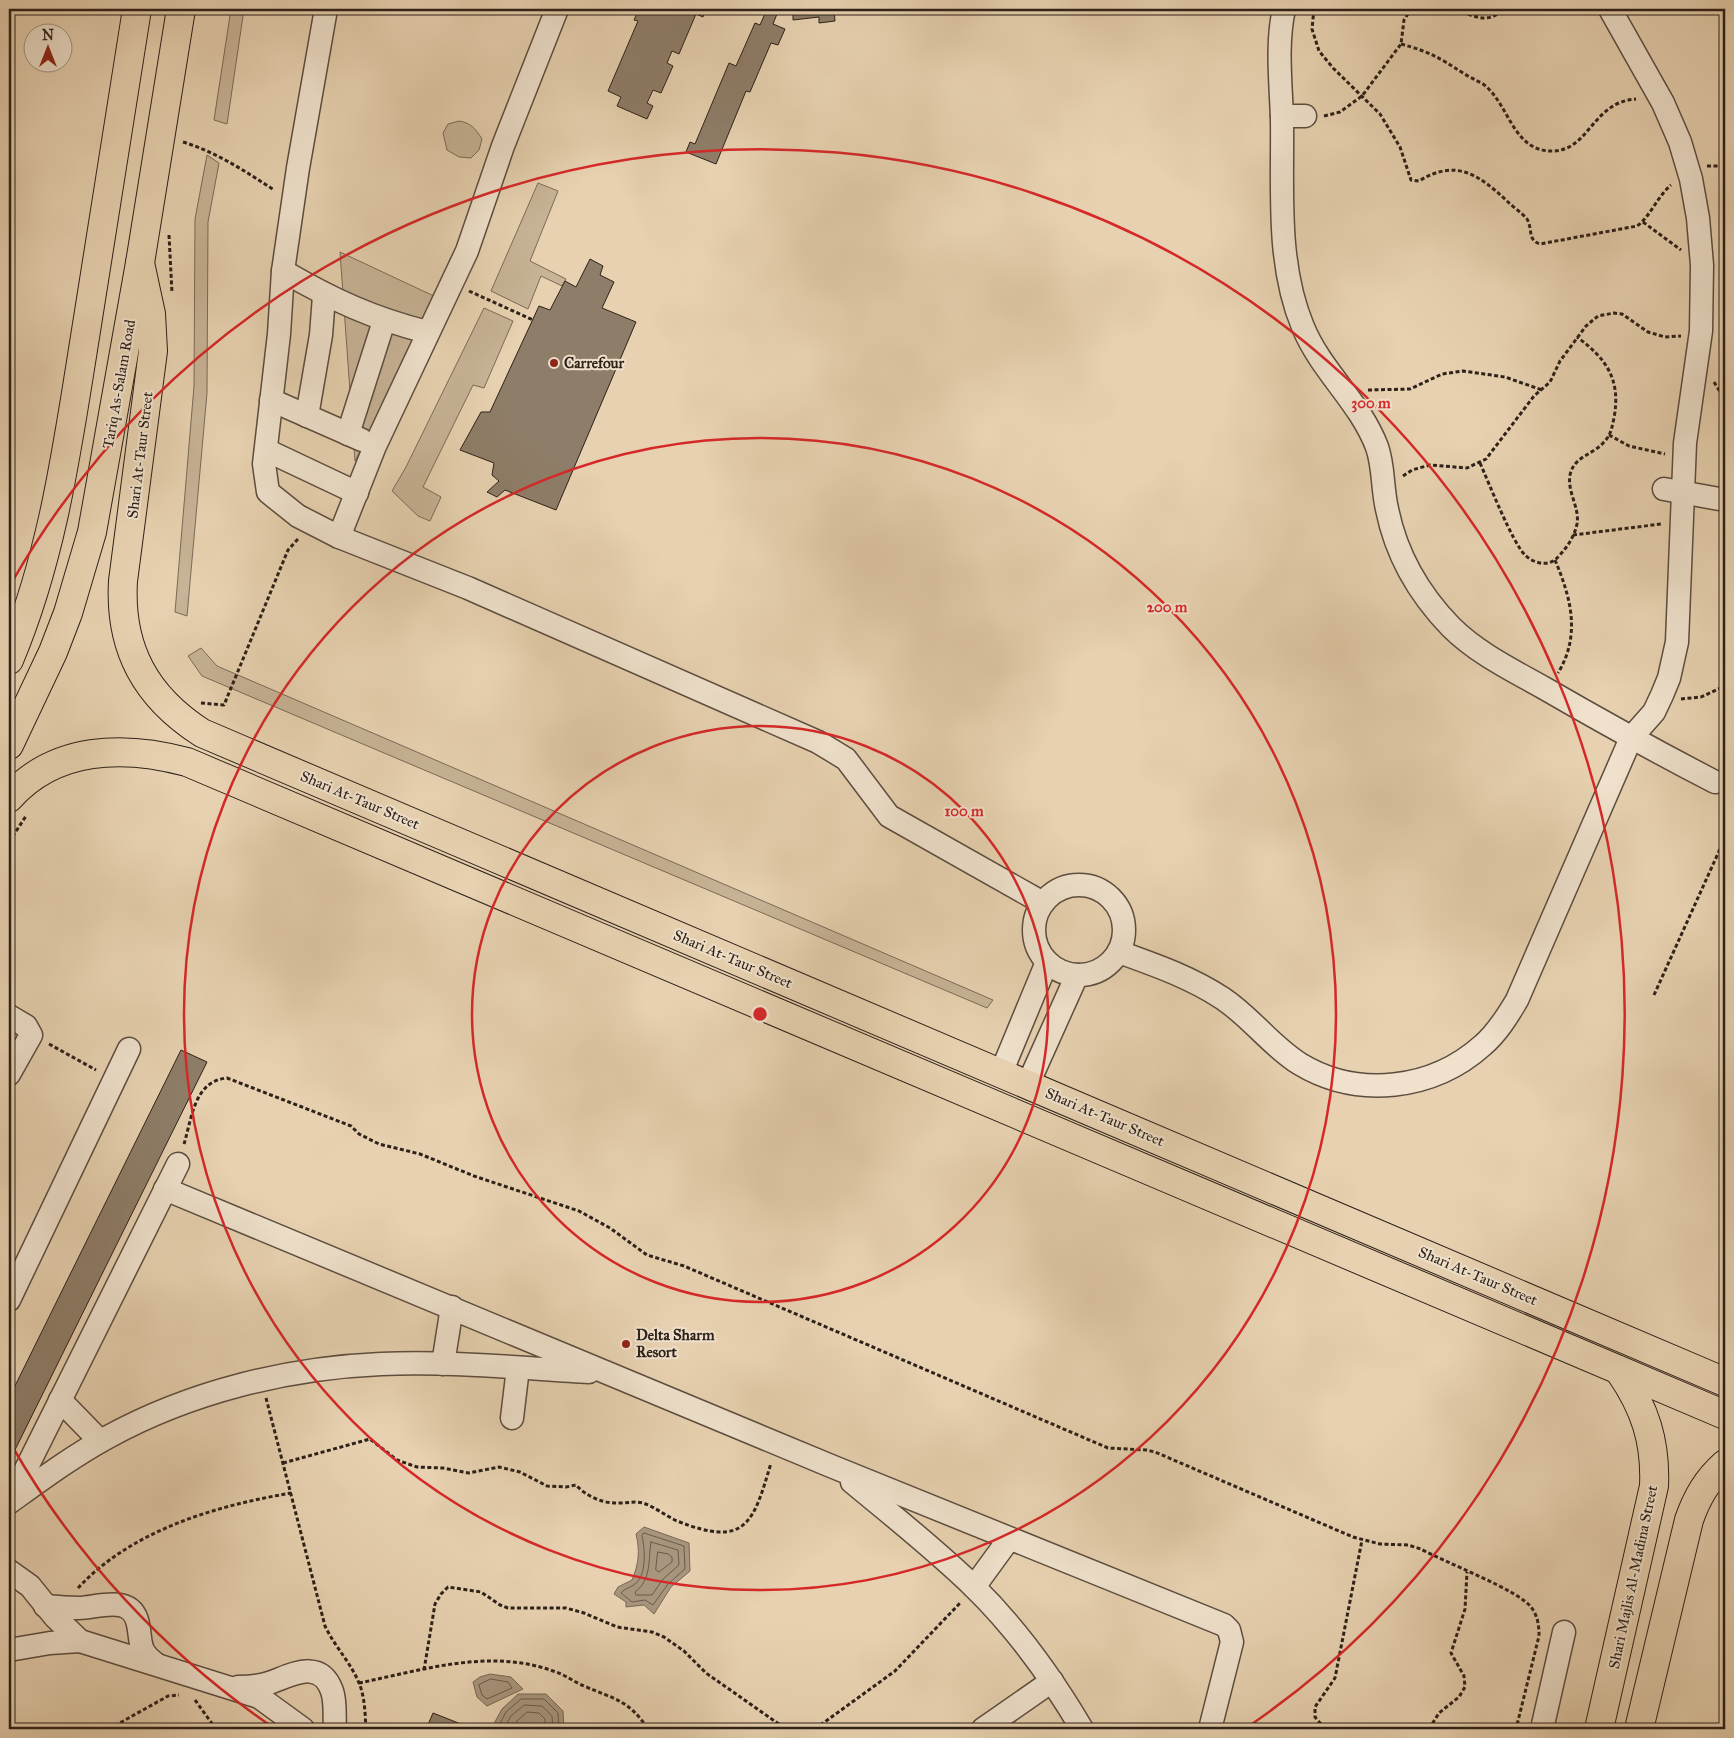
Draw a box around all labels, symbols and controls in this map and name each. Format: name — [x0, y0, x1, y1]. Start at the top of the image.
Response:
north arrow — [22, 22, 72, 72]
text: N — [42, 27, 54, 44]
street label: Tariq As-Salam Road — [99, 318, 140, 450]
place label: Carrefour — [564, 354, 625, 372]
marker: Carrefour — [548, 357, 560, 369]
street label: Shari At-Taur Street — [123, 390, 157, 519]
text: 300 m — [1351, 394, 1391, 413]
text: 200 m — [1147, 598, 1188, 616]
street label: Shari At-Taur Street — [298, 767, 423, 833]
text: 100 m — [944, 802, 984, 820]
street label: Shari At-Taur Street — [671, 926, 796, 992]
centre of rings — [751, 1005, 769, 1023]
street label: Shari At-Taur Street — [1043, 1084, 1168, 1150]
street label: Shari At-Taur Street — [1416, 1243, 1541, 1309]
place label: Delta Sharm Resort — [636, 1326, 715, 1361]
marker: Delta Sharm Resort — [620, 1338, 632, 1350]
street label: Shari Majlis Al-Madina Street — [1605, 1483, 1661, 1670]

